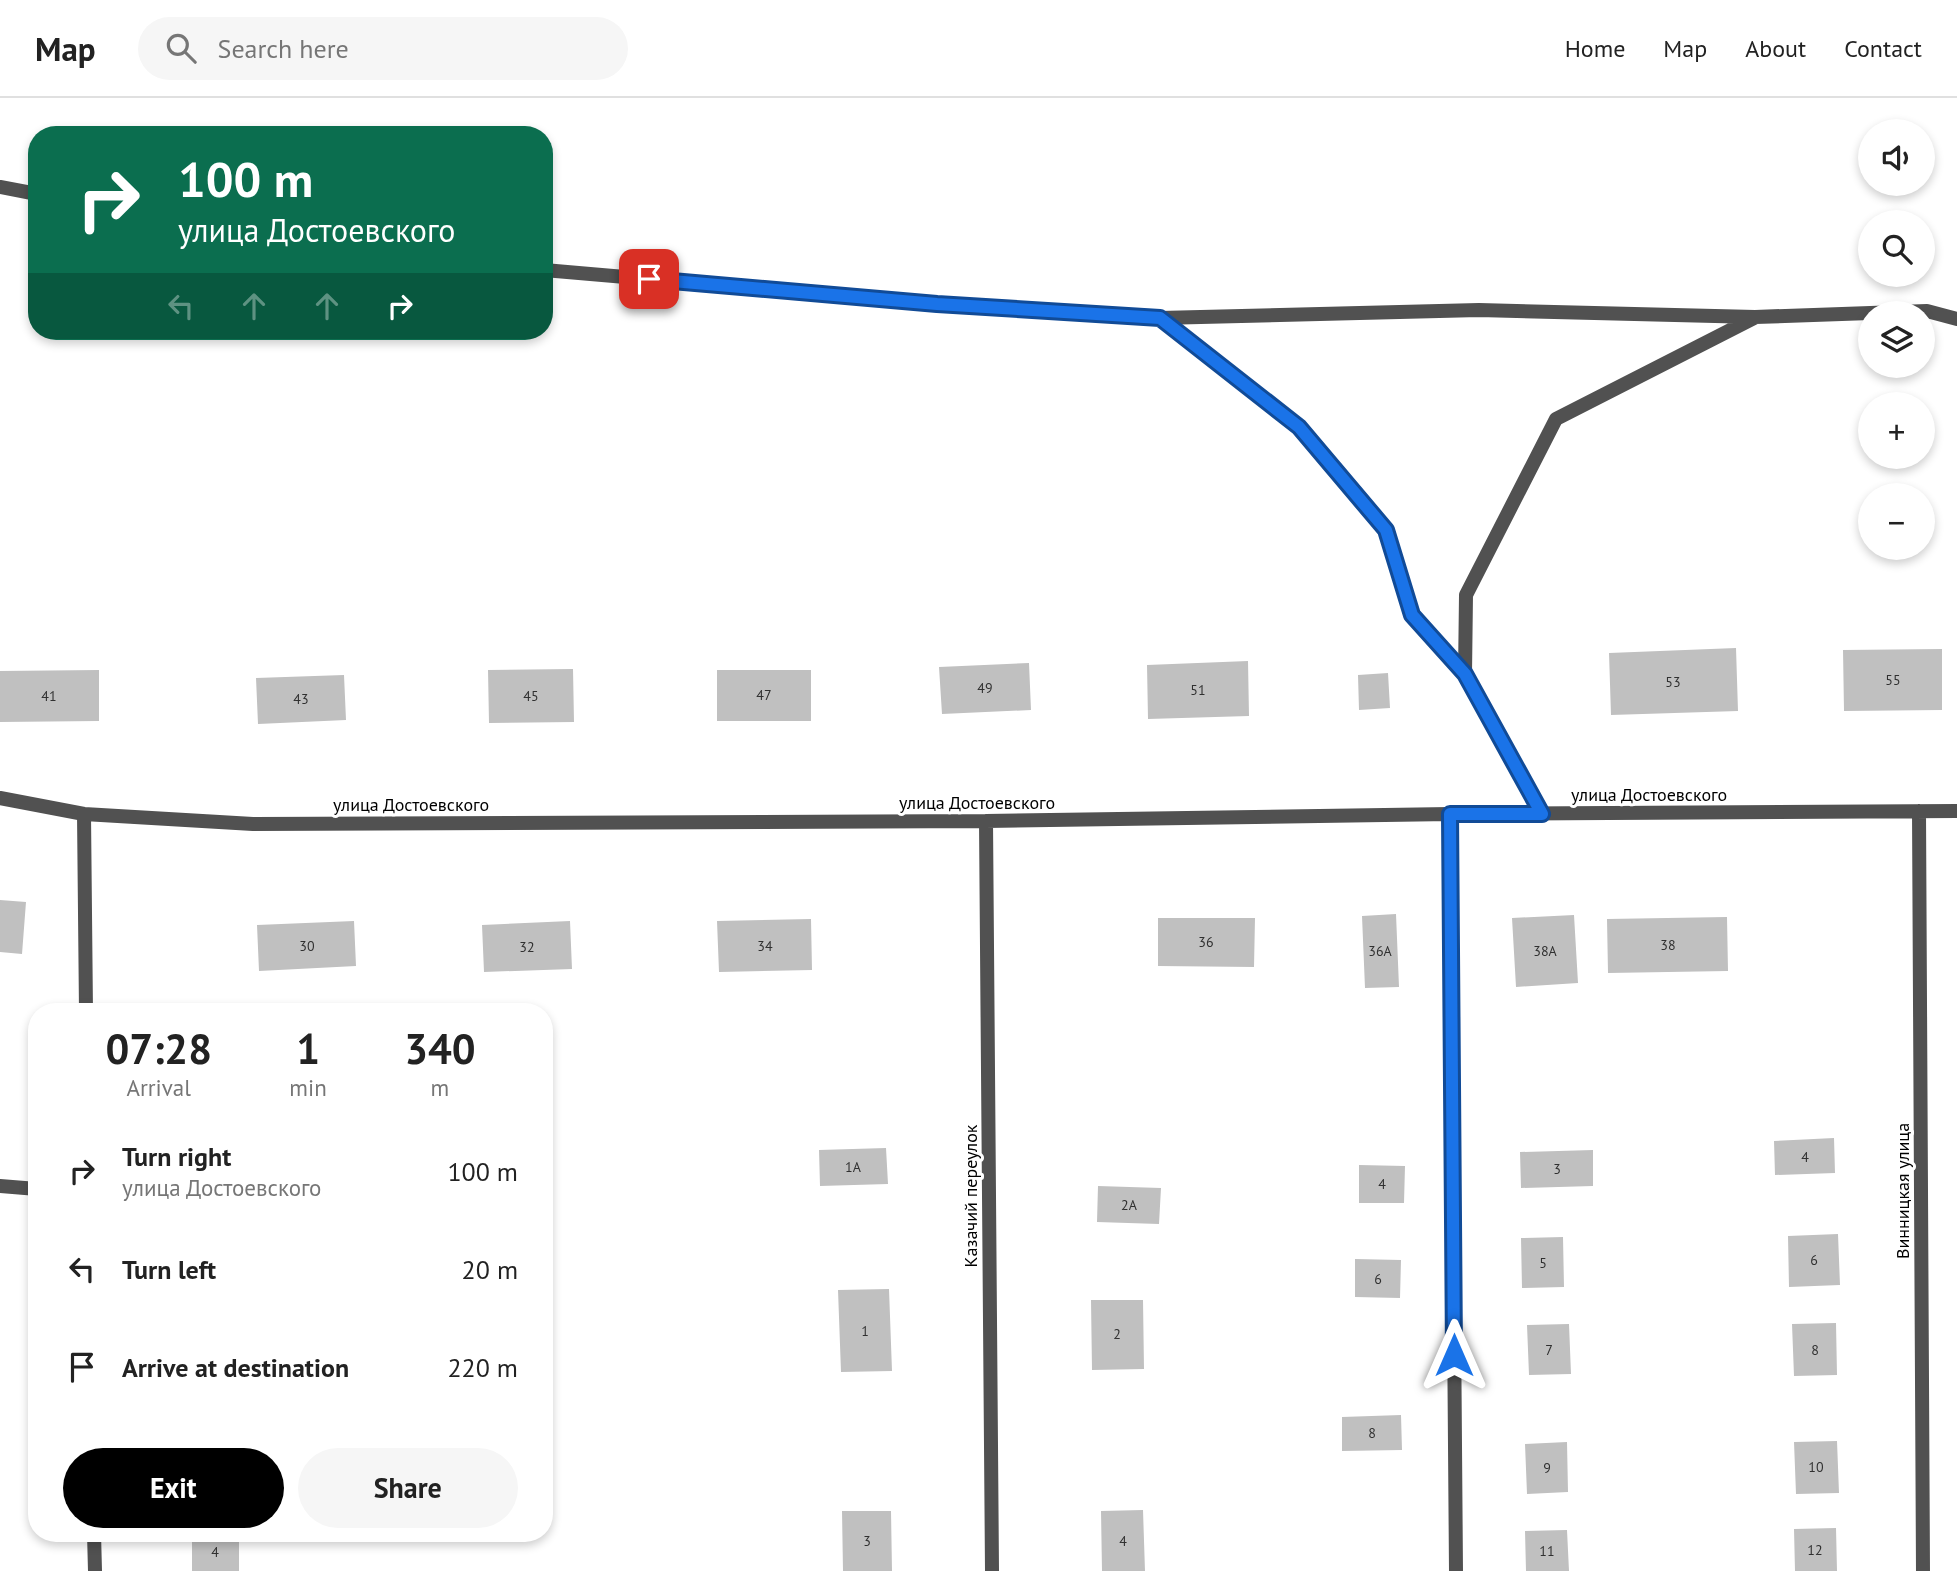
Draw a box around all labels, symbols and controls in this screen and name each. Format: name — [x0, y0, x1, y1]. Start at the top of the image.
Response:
search box — [138, 17, 628, 80]
text: Map — [35, 27, 96, 70]
icon: search — [162, 29, 200, 67]
text: Search here — [218, 32, 349, 65]
text: Home — [1565, 33, 1625, 64]
text: Map — [1663, 33, 1707, 64]
text: About — [1745, 33, 1806, 64]
text: Contact — [1844, 33, 1922, 64]
map controls — [1858, 119, 1935, 560]
button: sound — [1858, 119, 1935, 196]
text: 100 m — [178, 147, 313, 211]
icon: right — [63, 154, 154, 245]
text: улица Достоевского — [178, 209, 455, 251]
button: search — [1858, 210, 1935, 287]
pin — [619, 249, 679, 309]
icon: arrive — [630, 260, 668, 298]
icon: left — [162, 287, 200, 325]
icon: ahead — [235, 287, 273, 325]
icon: ahead — [308, 287, 346, 325]
icon: right — [381, 287, 419, 325]
button: layers — [1858, 301, 1935, 378]
button: + — [1858, 392, 1935, 469]
button: − — [1858, 483, 1935, 560]
house number: 55 — [1885, 671, 1901, 689]
house number: 53 — [1665, 673, 1681, 691]
house number: 49 — [977, 679, 993, 697]
house number: 51 — [1190, 681, 1206, 699]
house number: 47 — [756, 686, 772, 704]
house number: 41 — [41, 687, 57, 705]
house number: 45 — [523, 687, 539, 705]
house number: 43 — [293, 690, 309, 708]
street label: улица Достоевского — [1571, 783, 1727, 806]
street label: улица Достоевского — [899, 791, 1055, 814]
street label: улица Достоевского — [333, 793, 489, 816]
house number: 36 — [1198, 933, 1214, 951]
house number: 38 — [1660, 936, 1676, 954]
house number: 30 — [299, 937, 315, 955]
house number: 34 — [757, 937, 773, 955]
house number: 32 — [519, 938, 535, 956]
house number: 36А — [1368, 942, 1393, 960]
house number: 38А — [1533, 942, 1558, 960]
text: 07:28 — [105, 1021, 212, 1076]
text: 1 — [296, 1021, 320, 1076]
text: 340 — [404, 1021, 476, 1076]
text: Arrival — [126, 1073, 191, 1102]
text: min — [289, 1073, 327, 1102]
text: m — [431, 1073, 449, 1102]
street label: Винницкая улица — [1891, 1123, 1914, 1259]
street label: Казачий переулок — [959, 1124, 982, 1267]
text: Turn right — [122, 1140, 231, 1173]
house number: 4 — [1801, 1148, 1809, 1166]
icon: right — [63, 1152, 101, 1190]
text: 100 m — [447, 1155, 518, 1188]
house number: 1А — [845, 1158, 862, 1176]
house number: 3 — [1553, 1160, 1561, 1178]
text: улица Достоевского — [122, 1173, 321, 1202]
house number: 4 — [1378, 1175, 1386, 1193]
house number: 2А — [1121, 1196, 1138, 1214]
icon: left — [63, 1250, 101, 1288]
house number: 6 — [1810, 1251, 1818, 1269]
text: Turn left — [122, 1253, 216, 1286]
text: 20 m — [462, 1253, 518, 1286]
house number: 5 — [1539, 1254, 1547, 1272]
house number: 6 — [1374, 1270, 1382, 1288]
position arrow — [1417, 1318, 1491, 1392]
house number: 1 — [861, 1322, 869, 1340]
house number: 2 — [1113, 1325, 1121, 1343]
house number: 7 — [1545, 1341, 1553, 1359]
house number: 8 — [1811, 1341, 1819, 1359]
icon: arrive — [63, 1348, 101, 1386]
text: Arrive at destination — [122, 1351, 349, 1384]
text: 220 m — [447, 1351, 518, 1384]
house number: 8 — [1368, 1424, 1376, 1442]
button: Exit — [63, 1448, 284, 1528]
button: Share — [298, 1448, 518, 1528]
house number: 10 — [1808, 1458, 1824, 1476]
house number: 9 — [1543, 1459, 1551, 1477]
house number: 3 — [863, 1532, 871, 1550]
house number: 4 — [1119, 1532, 1127, 1550]
house number: 12 — [1807, 1541, 1823, 1559]
house number: 11 — [1539, 1542, 1555, 1560]
house number: 4 — [211, 1543, 219, 1561]

